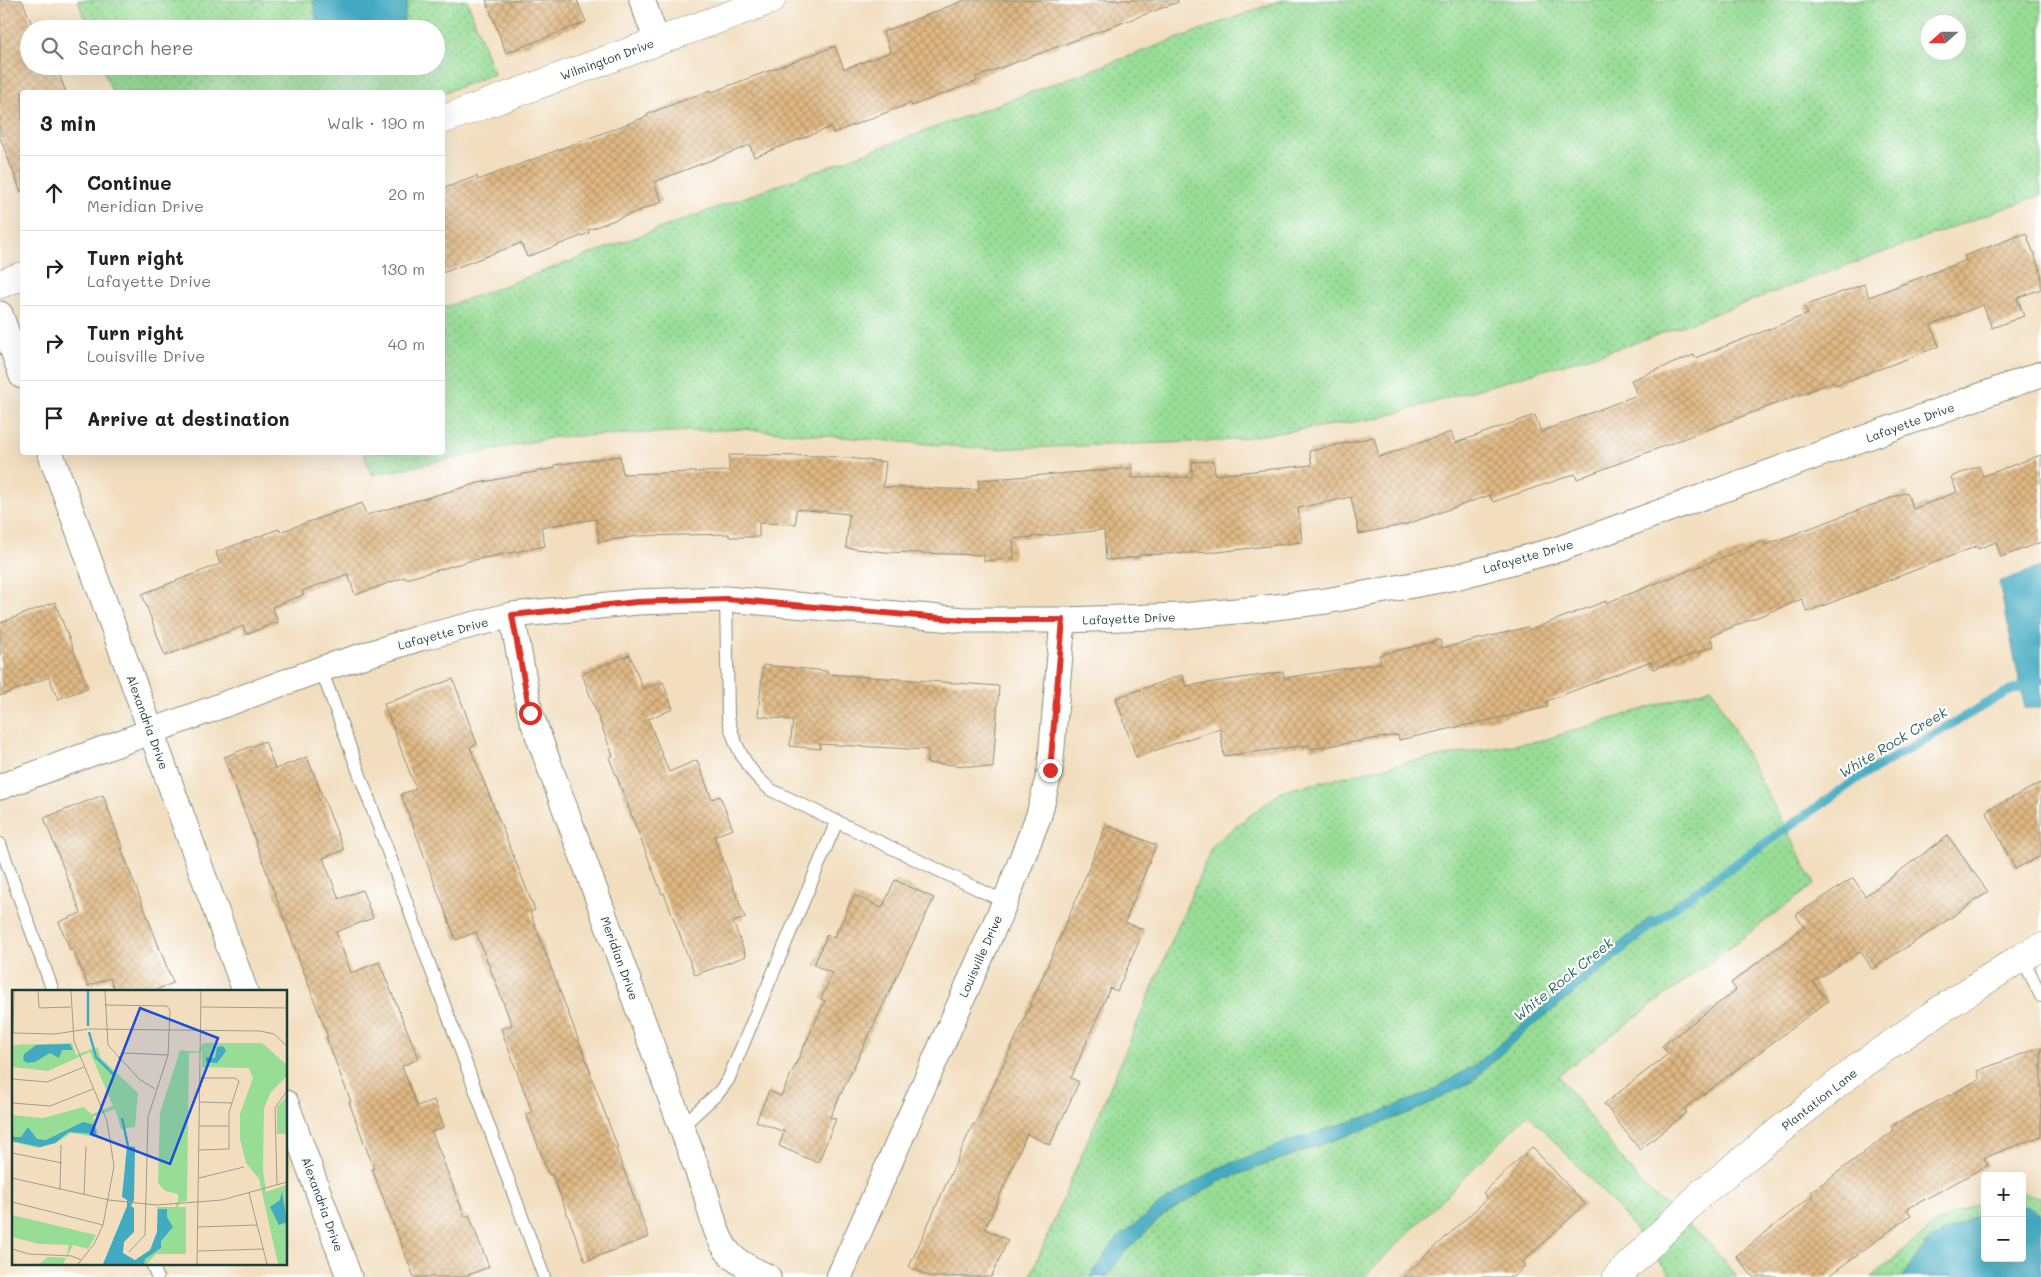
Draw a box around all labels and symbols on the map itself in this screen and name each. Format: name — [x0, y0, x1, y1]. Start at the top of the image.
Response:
north arrow — [1921, 15, 1966, 60]
street label: Wilmington Drive — [558, 35, 656, 83]
street label: Lafayette Drive — [1863, 399, 1957, 445]
street label: Lafayette Drive — [1481, 535, 1575, 577]
street label: Lafayette Drive — [1082, 608, 1176, 628]
street label: Lafayette Drive — [396, 613, 490, 653]
street label: Alexandria Drive — [123, 673, 173, 771]
route start — [519, 702, 542, 725]
water label: White Rock Creek — [1835, 702, 1951, 782]
route end — [1039, 759, 1062, 782]
street label: Louisville Drive — [955, 912, 1005, 1000]
street label: Meridian Drive — [597, 914, 643, 1002]
water label: White Rock Creek — [1509, 933, 1617, 1025]
inset map — [12, 990, 288, 1264]
street label: Plantation Lane — [1778, 1064, 1860, 1134]
street label: Alexandria Drive — [298, 1155, 348, 1253]

